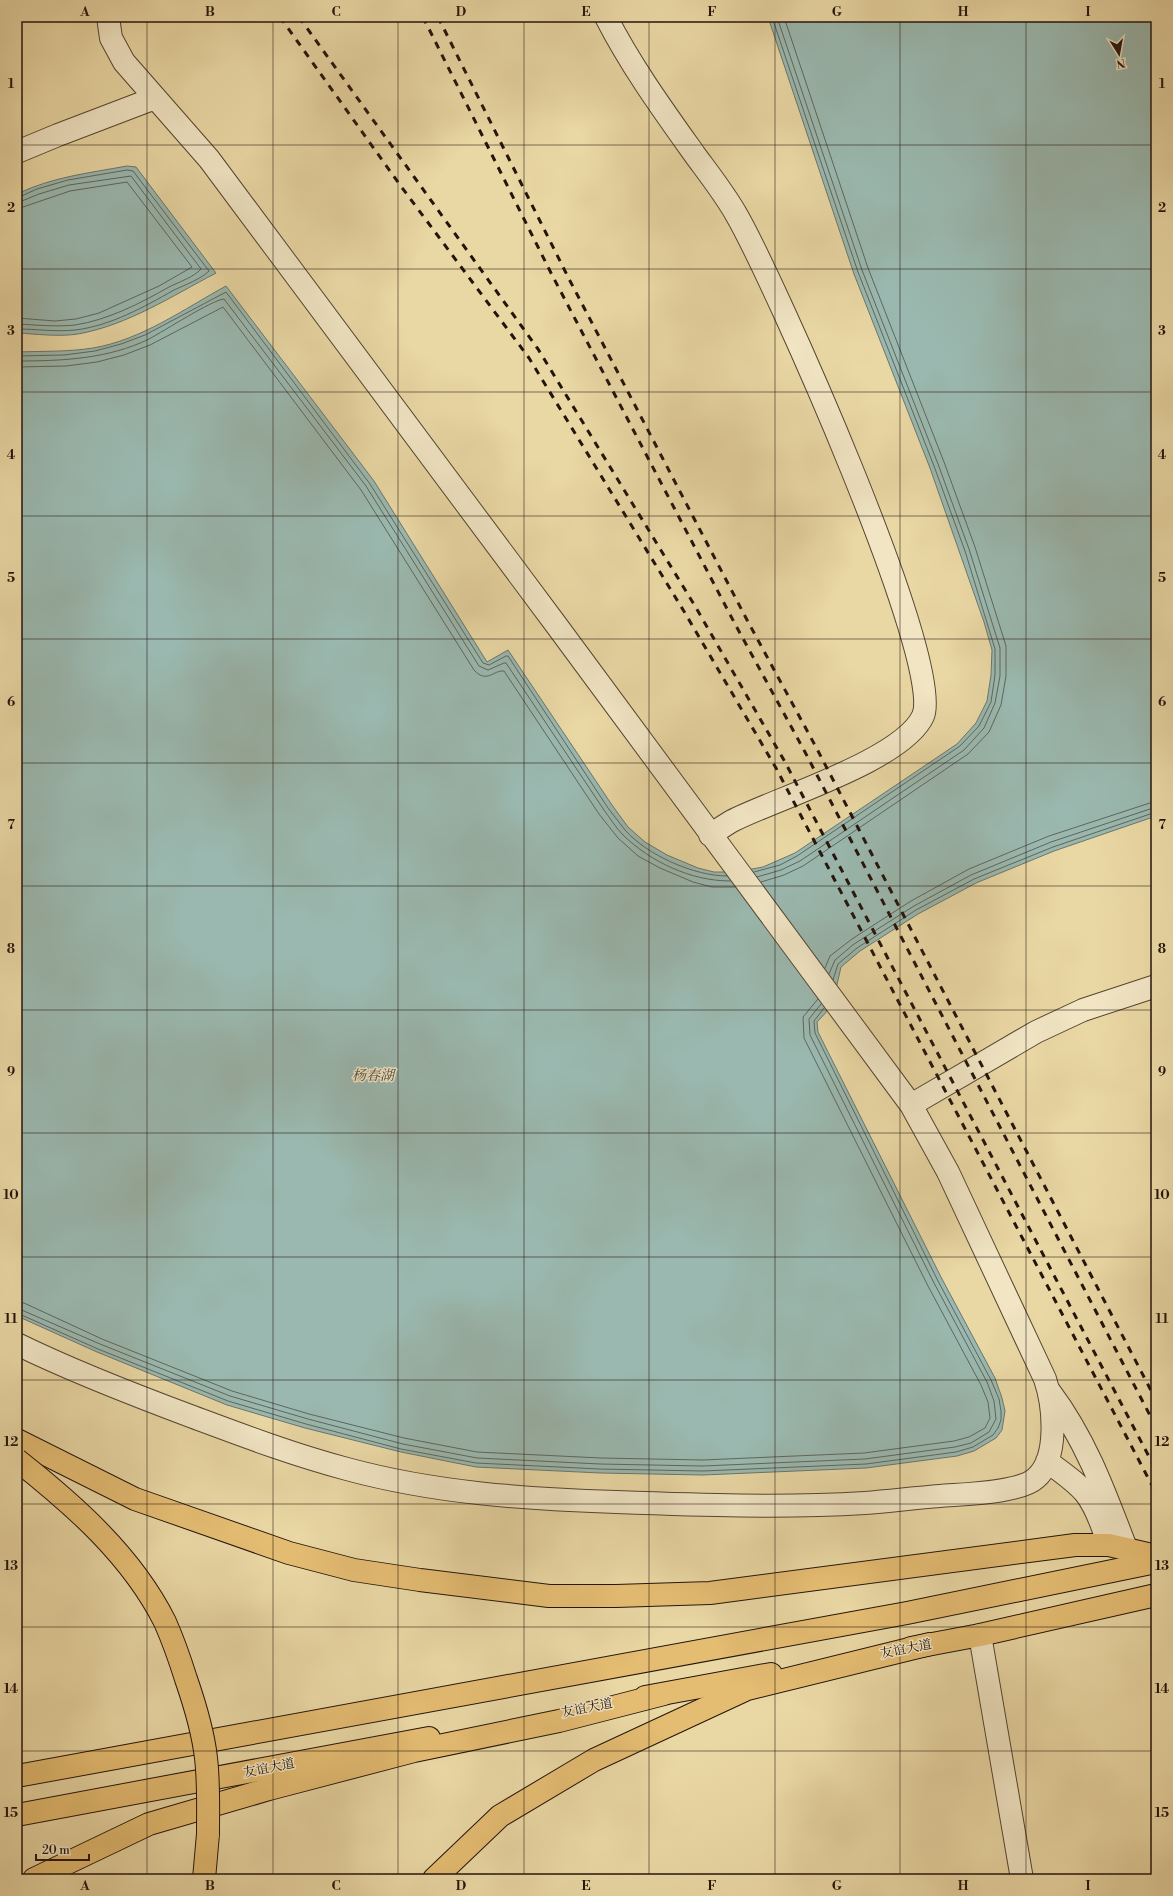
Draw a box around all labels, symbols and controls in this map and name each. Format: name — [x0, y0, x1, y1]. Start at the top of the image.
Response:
text: A — [79, 4, 90, 20]
text: B — [205, 4, 215, 20]
text: C — [331, 4, 341, 20]
text: D — [456, 4, 466, 20]
text: E — [581, 4, 591, 20]
text: F — [707, 4, 717, 20]
text: G — [832, 4, 843, 20]
text: H — [958, 4, 969, 20]
text: I — [1085, 4, 1091, 20]
north arrow — [1099, 34, 1139, 74]
text: N — [1115, 55, 1126, 71]
text: 1 — [8, 76, 15, 92]
text: 1 — [1159, 76, 1166, 92]
text: 2 — [7, 200, 15, 216]
text: 2 — [1158, 200, 1166, 216]
text: 3 — [7, 323, 15, 339]
text: 3 — [1158, 323, 1166, 339]
text: 4 — [7, 447, 16, 463]
text: 4 — [1158, 447, 1167, 463]
text: 5 — [7, 570, 15, 586]
text: 5 — [1158, 570, 1166, 586]
text: 6 — [7, 694, 15, 710]
text: 6 — [1158, 694, 1166, 710]
text: 7 — [7, 817, 15, 833]
text: 7 — [1158, 817, 1166, 833]
text: 8 — [7, 941, 15, 957]
text: 8 — [1158, 941, 1166, 957]
text: 9 — [7, 1064, 15, 1080]
text: 9 — [1158, 1064, 1166, 1080]
water label: 杨春湖 — [352, 1067, 397, 1085]
text: 10 — [3, 1187, 19, 1203]
text: 10 — [1154, 1187, 1170, 1203]
text: 11 — [5, 1311, 18, 1327]
text: 11 — [1156, 1311, 1169, 1327]
text: 12 — [4, 1434, 18, 1450]
text: 12 — [1155, 1434, 1169, 1450]
text: 13 — [4, 1558, 18, 1574]
text: 13 — [1155, 1558, 1169, 1574]
street label: 友谊大道 — [879, 1636, 933, 1662]
text: 14 — [4, 1681, 18, 1697]
text: 14 — [1155, 1681, 1169, 1697]
street label: 友谊大道 — [560, 1695, 614, 1721]
street label: 友谊大道 — [242, 1755, 296, 1781]
text: 15 — [4, 1805, 18, 1821]
text: 15 — [1155, 1805, 1169, 1821]
scale bar — [36, 1836, 89, 1862]
text: 20 m — [42, 1843, 70, 1858]
text: A — [79, 1878, 90, 1894]
text: B — [205, 1878, 215, 1894]
text: C — [331, 1878, 341, 1894]
text: D — [456, 1878, 466, 1894]
text: E — [581, 1878, 591, 1894]
text: F — [707, 1878, 717, 1894]
text: G — [832, 1878, 843, 1894]
text: H — [958, 1878, 969, 1894]
text: I — [1085, 1878, 1091, 1894]

